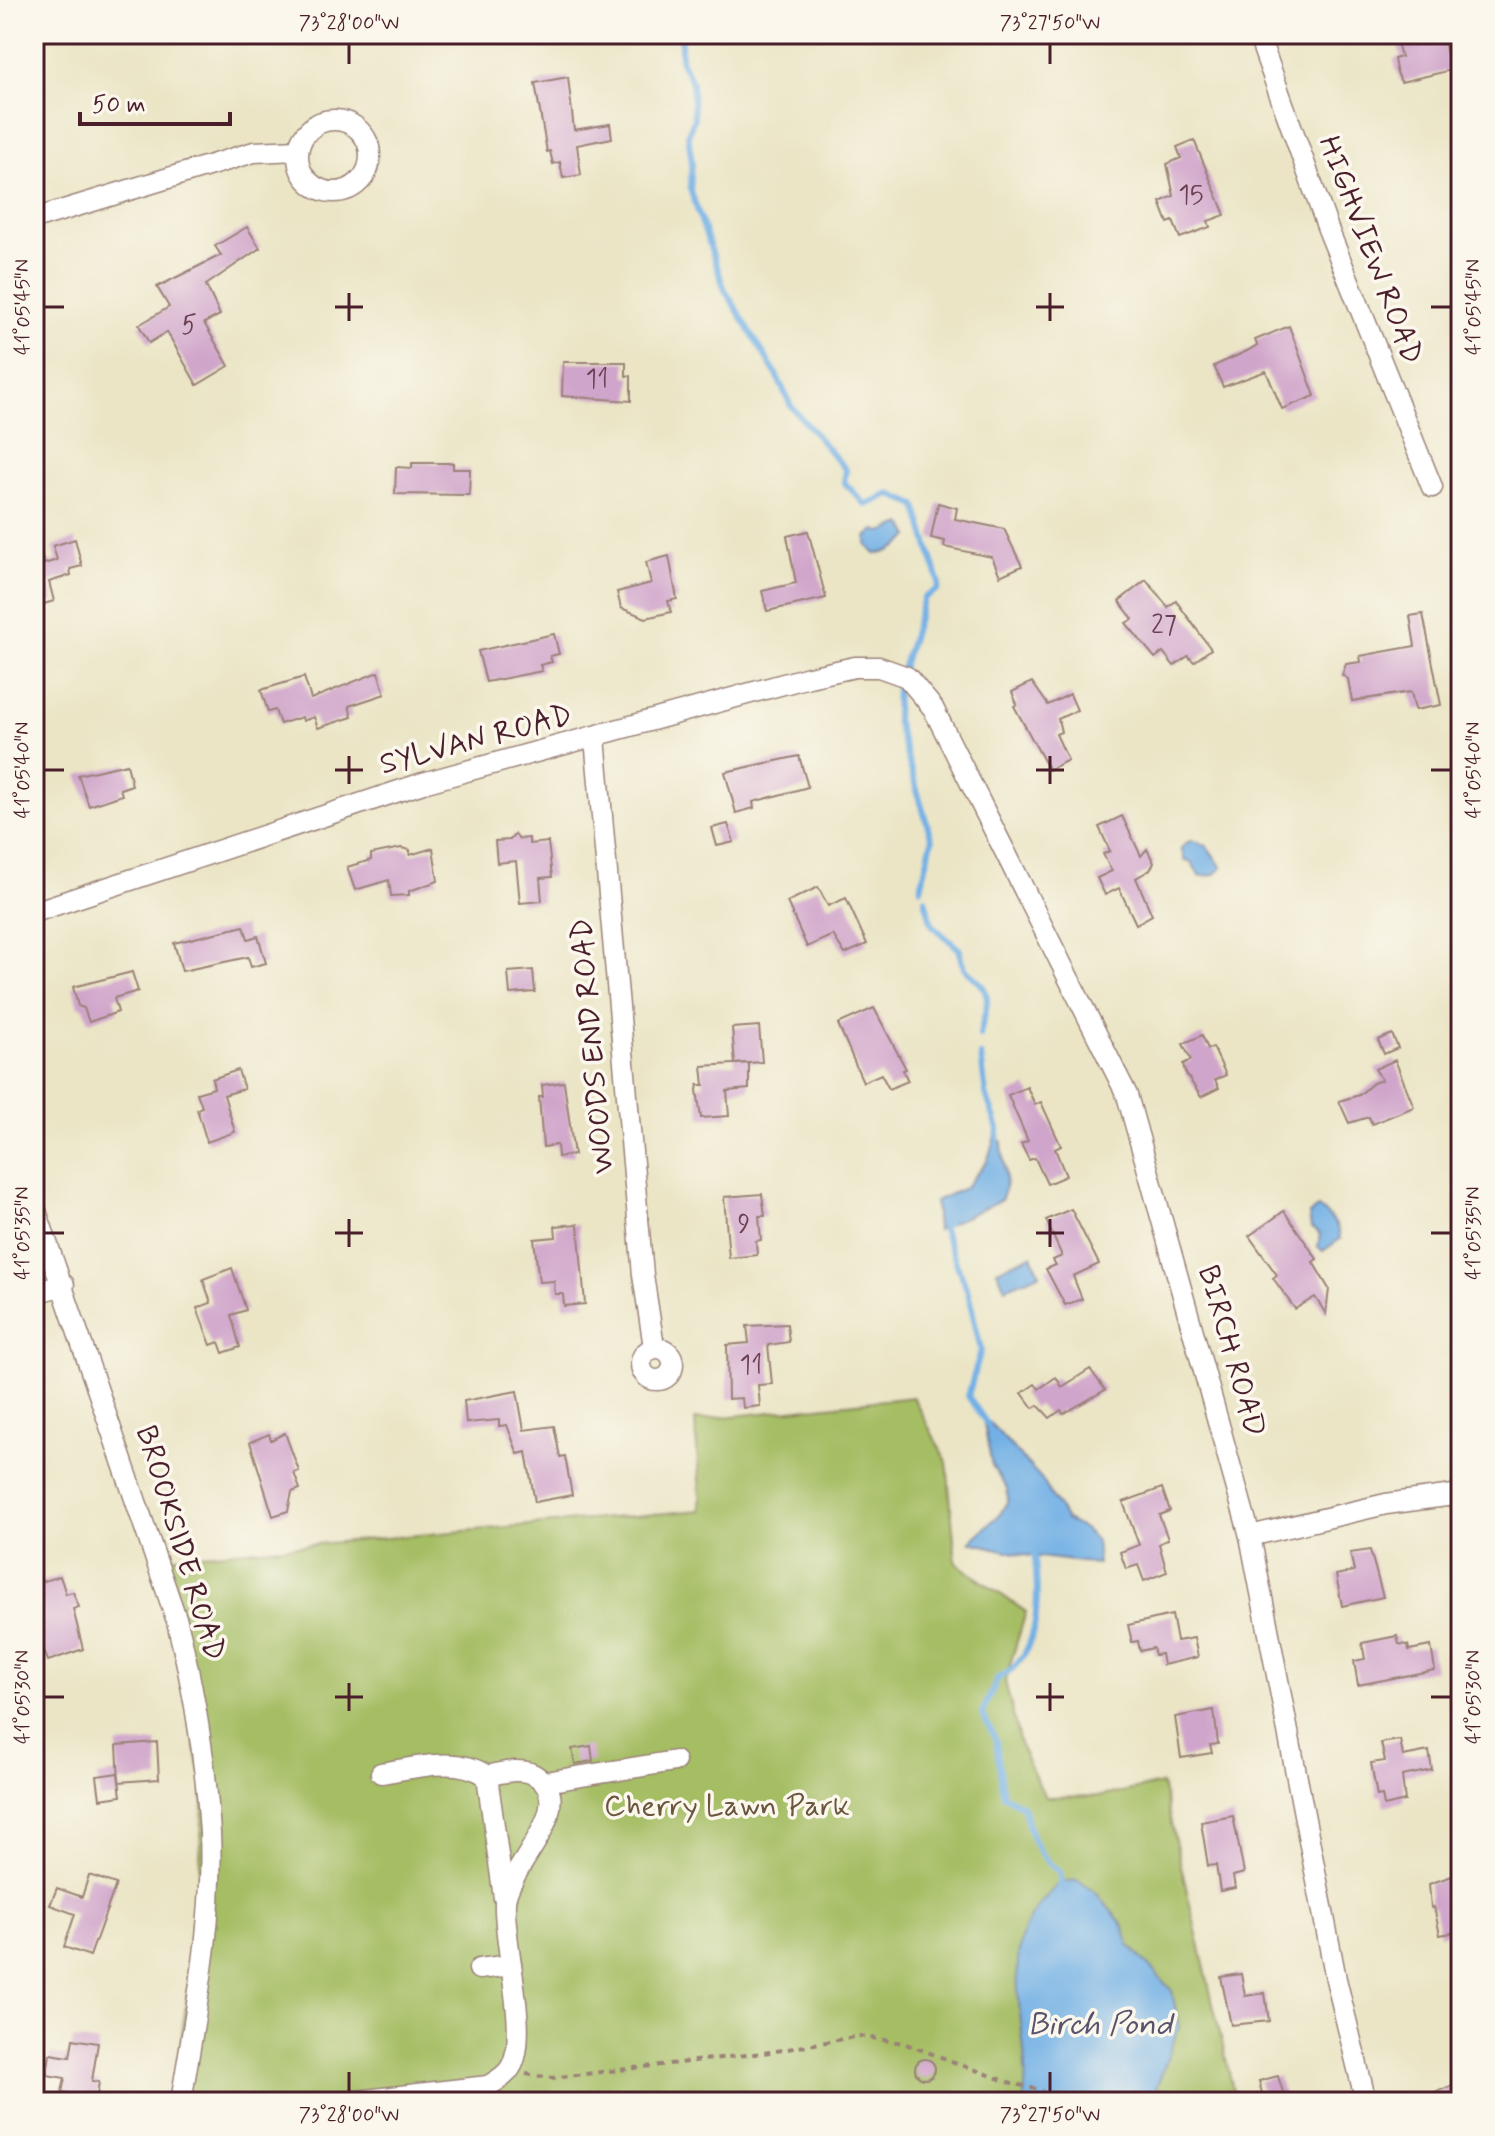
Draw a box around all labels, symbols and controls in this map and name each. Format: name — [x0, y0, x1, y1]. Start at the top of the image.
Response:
text: 73°28'00"W — [299, 10, 399, 37]
text: 73°27'50"W — [1000, 10, 1100, 37]
scale bar — [80, 76, 230, 126]
text: 50 m — [92, 90, 146, 121]
street label: HIGHVIEW ROAD — [1309, 130, 1431, 370]
house number: 15 — [1178, 179, 1204, 213]
text: 41°05'45"N — [10, 259, 37, 355]
text: 41°05'45"N — [1461, 259, 1488, 355]
house number: 5 — [181, 309, 197, 343]
house number: 11 — [586, 363, 608, 397]
house number: 27 — [1151, 609, 1177, 643]
street label: SYLVAN ROAD — [376, 696, 576, 784]
text: 41°05'40"N — [10, 722, 37, 818]
text: 41°05'40"N — [1461, 722, 1488, 818]
street label: WOODS END ROAD — [562, 917, 624, 1175]
text: 41°05'35"N — [10, 1186, 37, 1280]
text: 41°05'35"N — [1461, 1186, 1488, 1280]
house number: 9 — [738, 1208, 750, 1242]
street label: BIRCH ROAD — [1188, 1261, 1274, 1441]
house number: 11 — [740, 1349, 762, 1383]
street label: BROOKSIDE ROAD — [126, 1421, 234, 1665]
text: 41°05'30"N — [10, 1650, 37, 1744]
text: 41°05'30"N — [1461, 1650, 1488, 1744]
park label: Cherry Lawn Park — [604, 1787, 850, 1826]
water label: Birch Pond — [1028, 2004, 1176, 2046]
text: 73°28'00"W — [299, 2102, 399, 2129]
text: 73°27'50"W — [1000, 2102, 1100, 2129]

